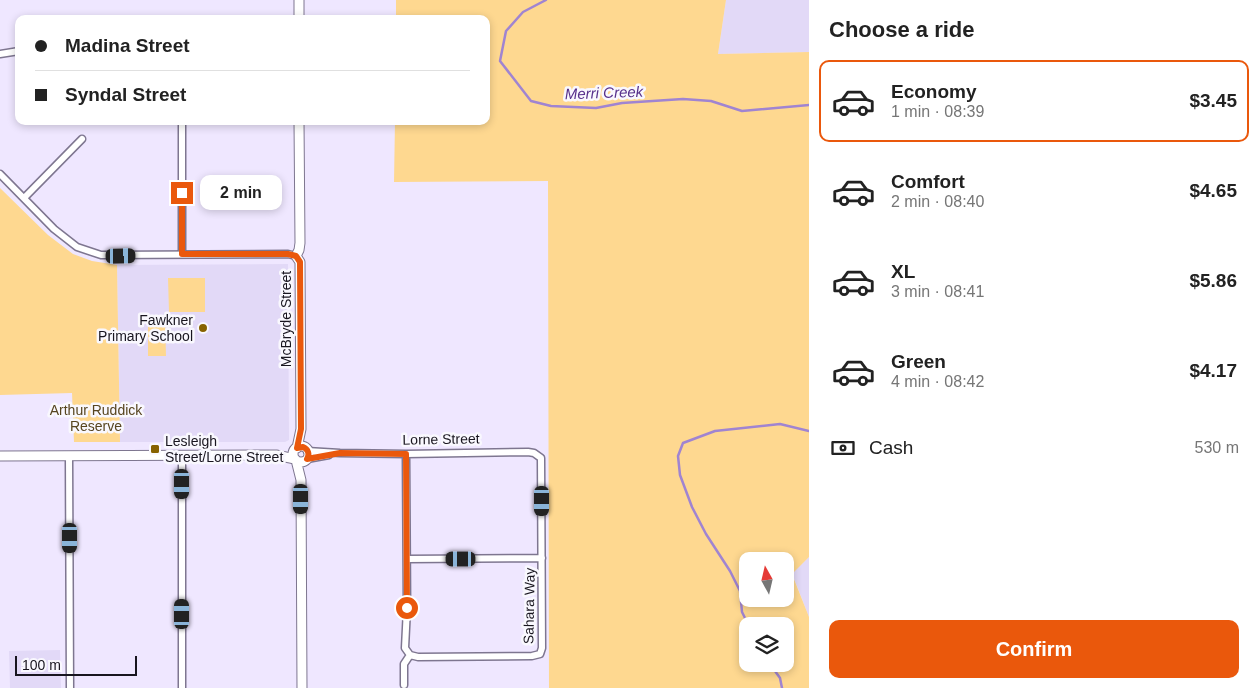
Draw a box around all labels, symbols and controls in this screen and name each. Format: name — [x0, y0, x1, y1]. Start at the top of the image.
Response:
text: Choose a ride — [829, 17, 974, 42]
text: Madina Street — [65, 35, 190, 56]
icon: car — [831, 79, 876, 124]
text: Economy — [891, 81, 977, 102]
water label: Merri Creek — [565, 83, 645, 102]
text: Syndal Street — [65, 84, 186, 105]
text: $3.45 — [1189, 90, 1237, 111]
text: 1 min · 08:39 — [891, 103, 984, 120]
icon: car — [831, 169, 876, 214]
text: Comfort — [891, 171, 965, 192]
callout: 2 min — [200, 176, 282, 210]
text: $4.65 — [1189, 180, 1237, 201]
route end — [171, 182, 193, 204]
text: 2 min — [220, 184, 262, 201]
text: 2 min · 08:40 — [891, 193, 984, 210]
car — [105, 248, 136, 264]
icon: car — [831, 259, 876, 304]
text: XL — [891, 261, 915, 282]
text: $5.86 — [1189, 270, 1237, 291]
street label: McBryde Street — [278, 271, 294, 367]
text: 3 min · 08:41 — [891, 283, 984, 300]
place label: Fawkner Primary School — [98, 312, 193, 344]
marker: Fawkner Primary School — [197, 322, 209, 334]
icon: car — [831, 349, 876, 394]
text: Green — [891, 351, 946, 372]
text: $4.17 — [1189, 360, 1237, 381]
text: 4 min · 08:42 — [891, 373, 984, 390]
park label: Arthur Ruddick Reserve — [50, 402, 143, 434]
street label: Lorne Street — [402, 430, 480, 448]
place label: Lesleigh Street/Lorne Street — [165, 433, 283, 465]
icon: cash — [829, 434, 857, 462]
text: Cash — [869, 437, 913, 458]
text: 530 m — [1195, 439, 1239, 456]
marker: Lesleigh Street/Lorne Street — [149, 443, 161, 455]
car — [174, 469, 189, 499]
car — [293, 484, 308, 514]
car — [534, 486, 549, 516]
car — [62, 523, 77, 553]
car — [446, 552, 476, 567]
north arrow — [739, 552, 794, 608]
map controls — [739, 552, 794, 672]
street label: Sahara Way — [520, 568, 538, 644]
route start — [396, 597, 418, 619]
car — [174, 599, 189, 629]
button: layers — [739, 617, 794, 672]
button: Confirm — [829, 620, 1239, 678]
scale bar — [15, 653, 138, 676]
text: 100 m — [22, 657, 61, 673]

